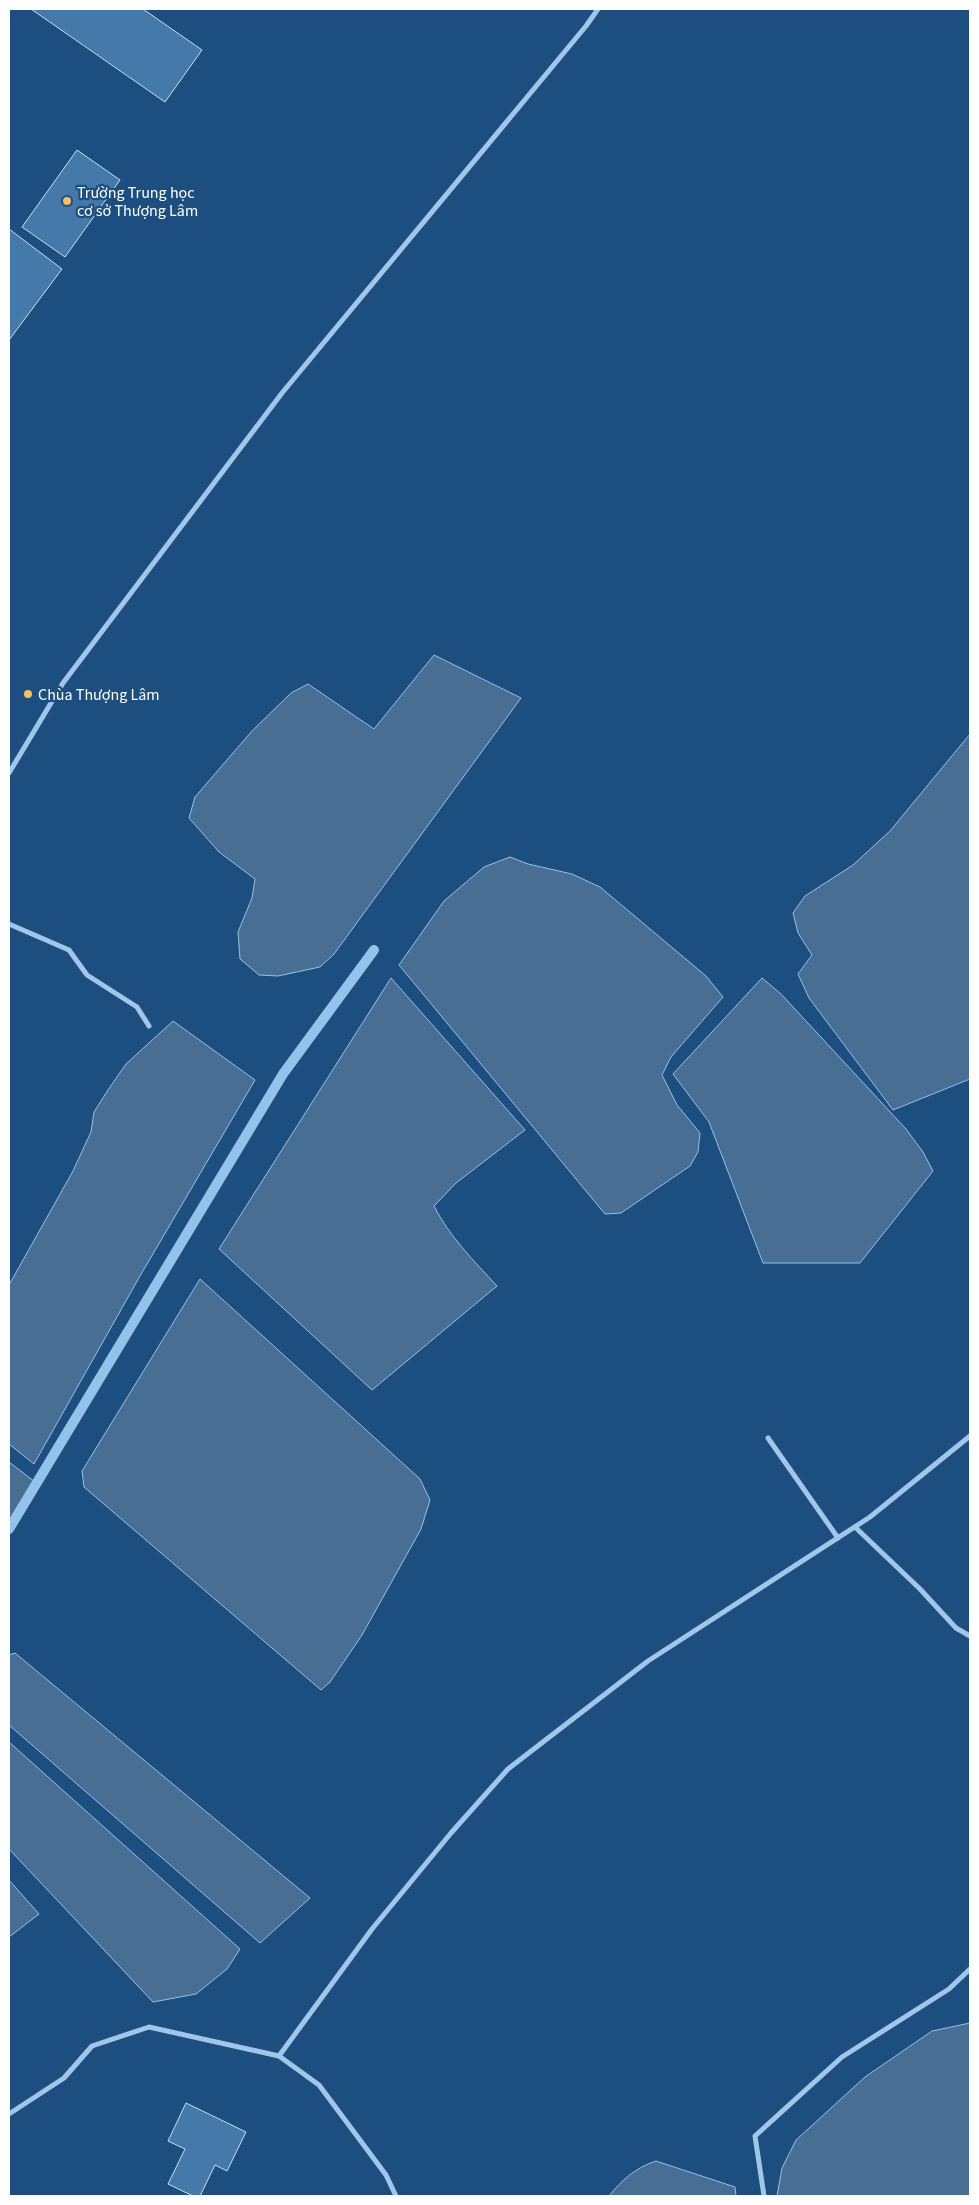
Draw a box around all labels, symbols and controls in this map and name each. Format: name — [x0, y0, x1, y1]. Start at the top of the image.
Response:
place label: Trường Trung học cơ sở Thượng Lâm — [77, 182, 198, 222]
marker: Trường Trung học cơ sở Thượng Lâm — [61, 195, 73, 207]
place label: Chùa Thượng Lâm — [38, 684, 160, 706]
marker: Chùa Thượng Lâm — [22, 688, 34, 700]

